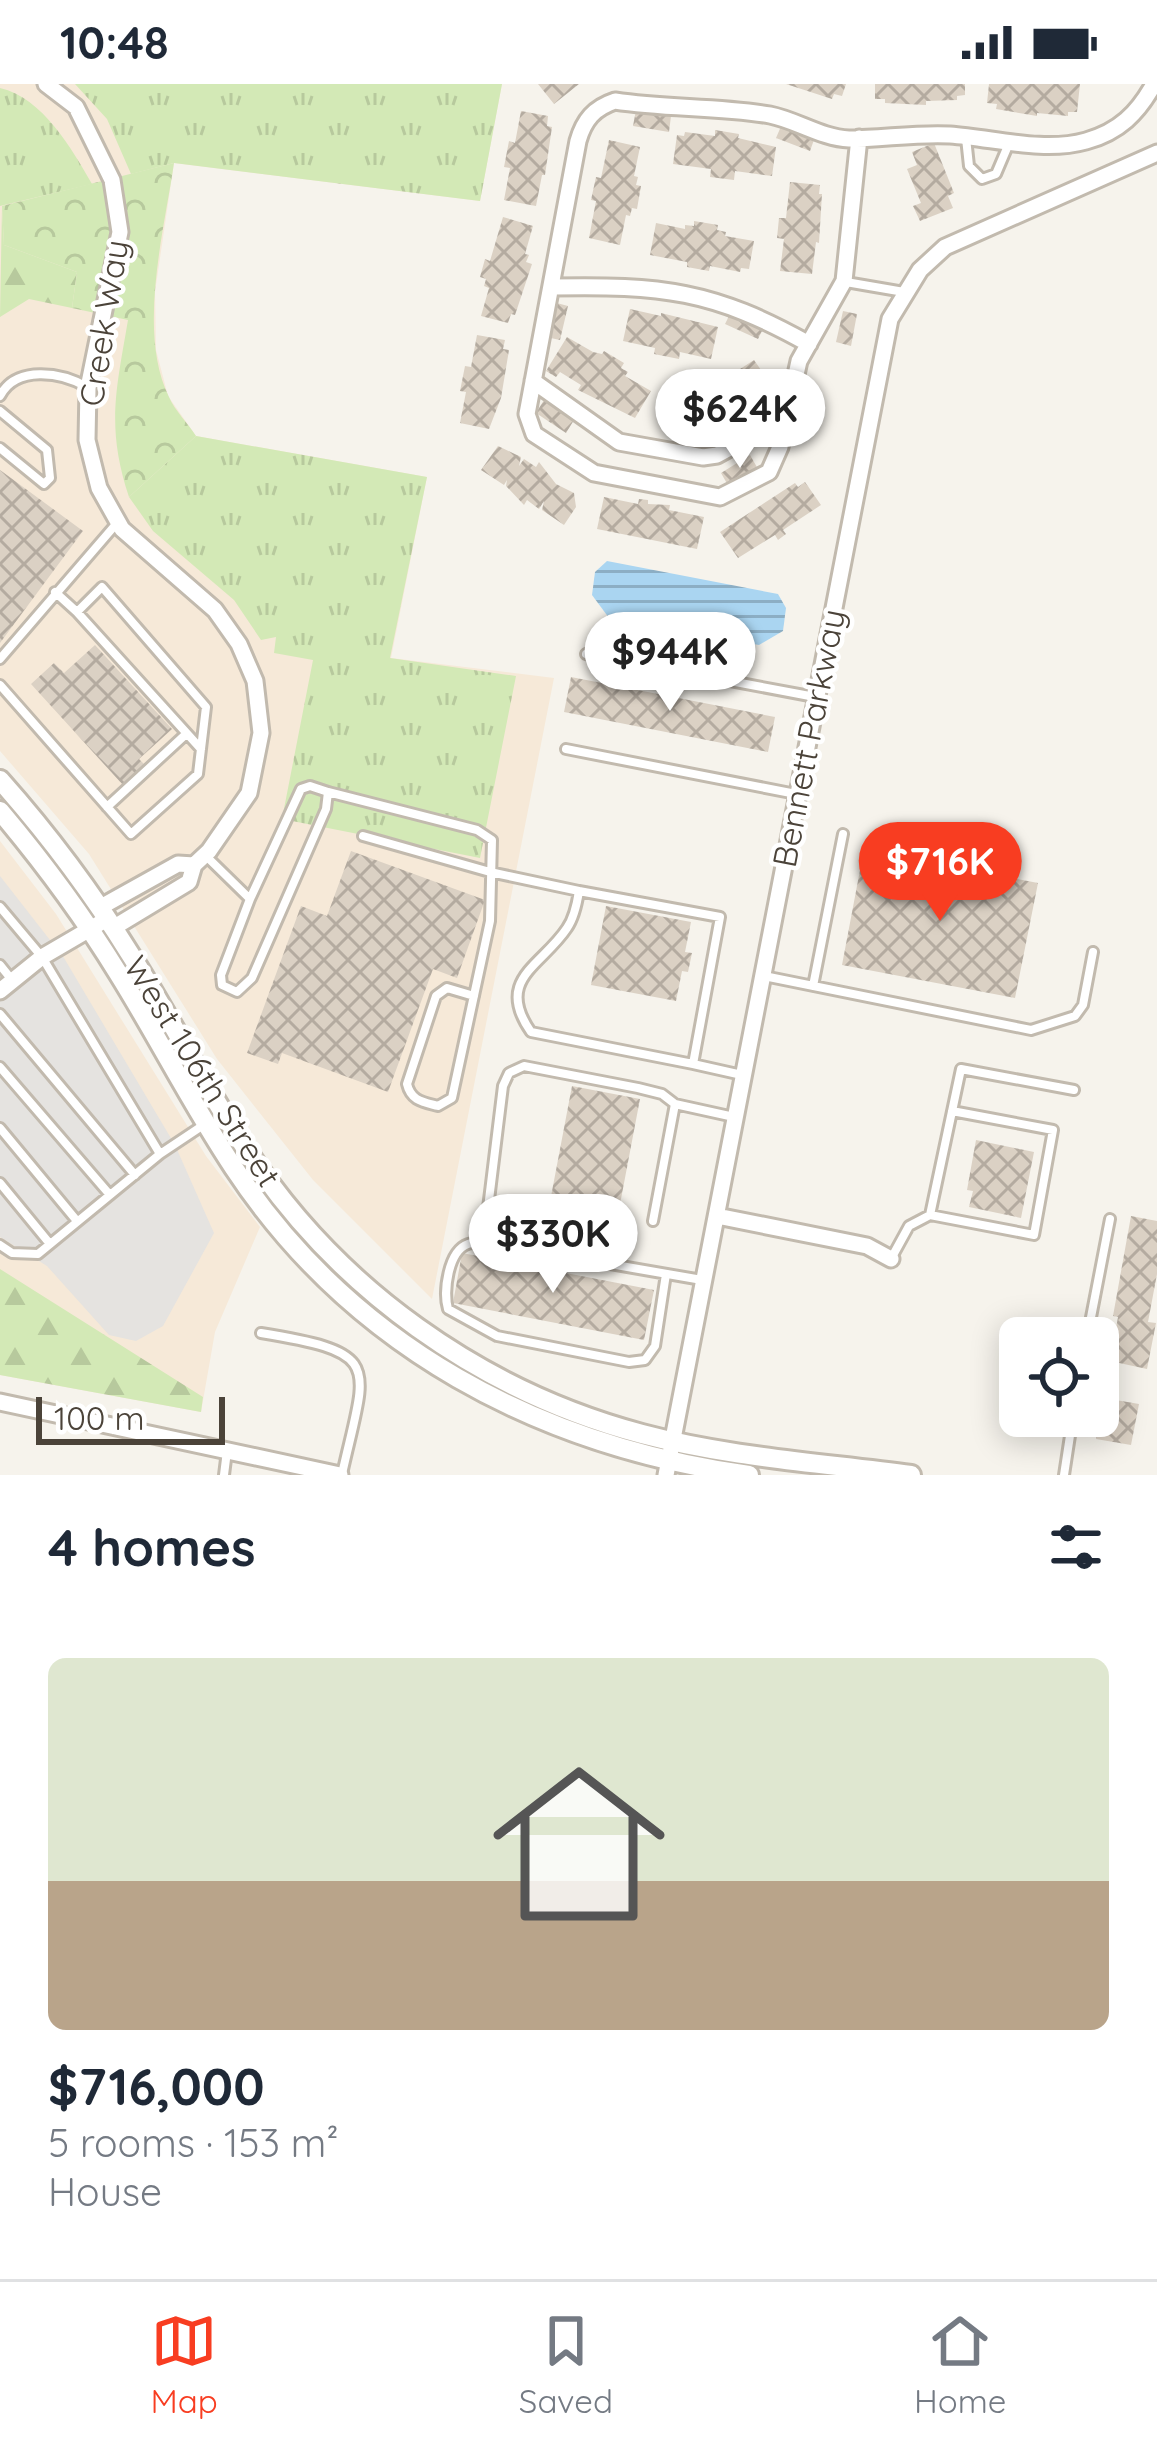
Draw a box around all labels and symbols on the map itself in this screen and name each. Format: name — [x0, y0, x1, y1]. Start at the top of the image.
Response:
street label: Creek Way — [70, 237, 136, 409]
pin: $624K — [656, 369, 824, 471]
street label: Bennett Parkway — [763, 606, 853, 870]
pin: $944K — [586, 612, 754, 714]
pin: $716K — [856, 822, 1024, 924]
street label: West 106th Street — [116, 948, 290, 1194]
pin: $330K — [469, 1194, 637, 1296]
scale bar — [36, 1391, 225, 1444]

